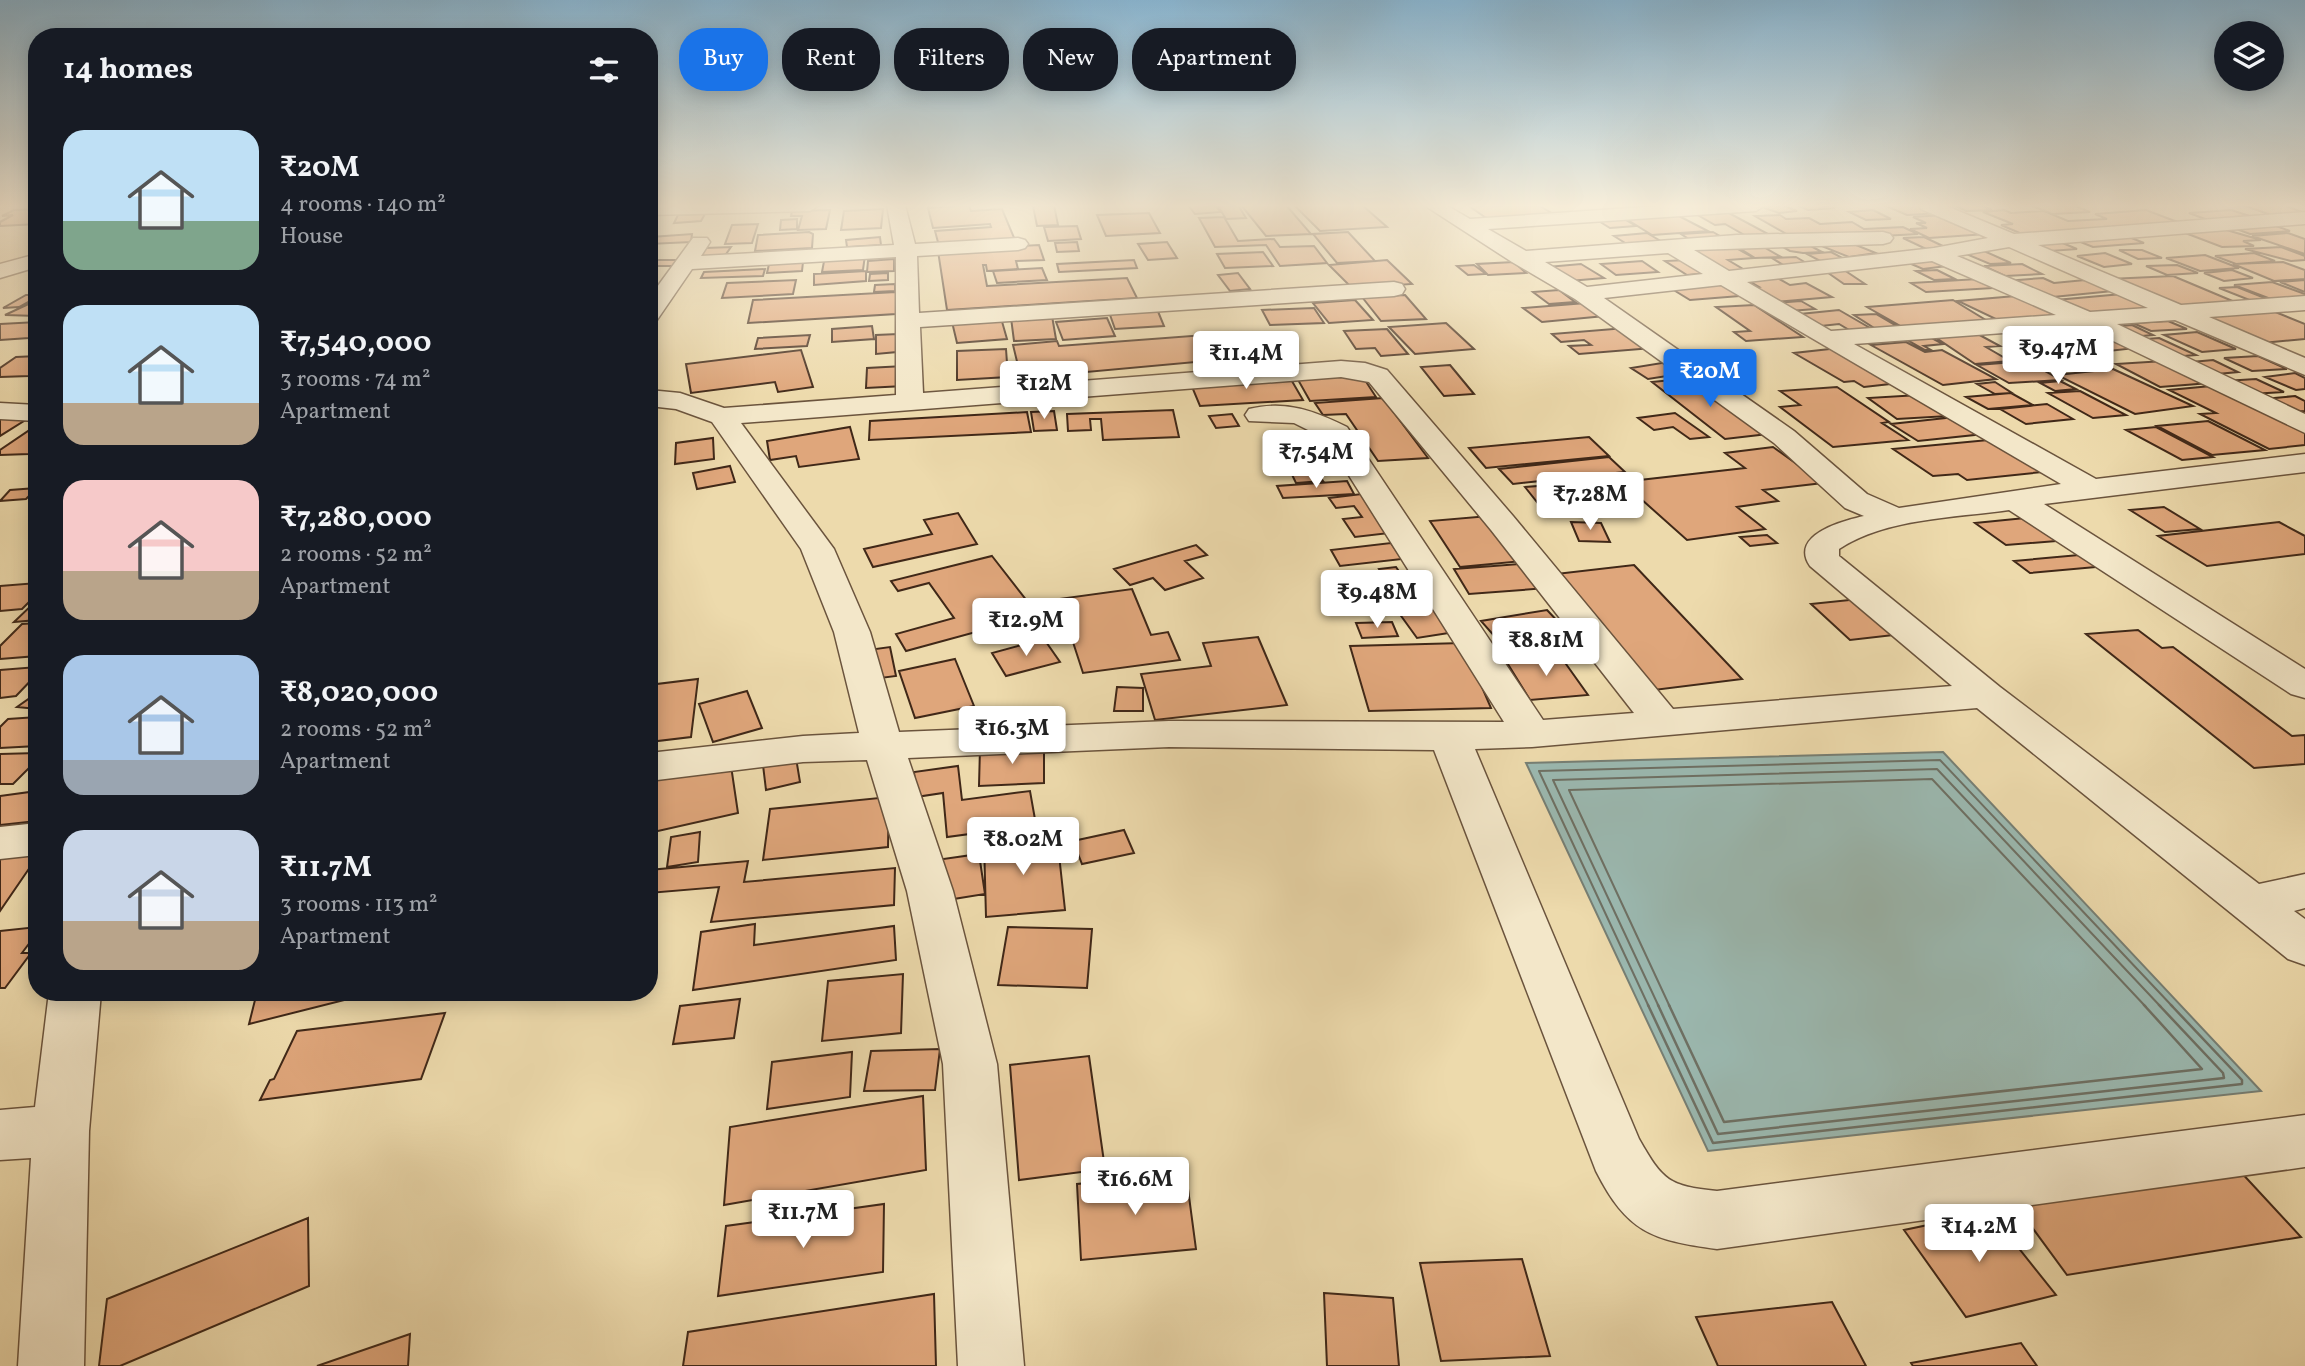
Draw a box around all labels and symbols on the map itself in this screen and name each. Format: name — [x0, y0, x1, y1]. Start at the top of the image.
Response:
pin: ₹9.47M — [2001, 326, 2115, 386]
pin: ₹11.4M — [1189, 332, 1303, 391]
pin: ₹20M — [1669, 350, 1751, 409]
pin: ₹12M — [1003, 362, 1085, 421]
pin: ₹7.54M — [1259, 430, 1373, 490]
pin: ₹7.28M — [1533, 472, 1647, 532]
pin: ₹9.48M — [1320, 570, 1434, 630]
pin: ₹12.9M — [969, 598, 1083, 658]
pin: ₹8.81M — [1489, 618, 1603, 678]
pin: ₹16.3M — [955, 706, 1069, 766]
pin: ₹8.02M — [966, 818, 1080, 877]
pin: ₹16.6M — [1078, 1158, 1192, 1217]
pin: ₹11.7M — [746, 1190, 860, 1250]
pin: ₹14.2M — [1922, 1204, 2036, 1264]

